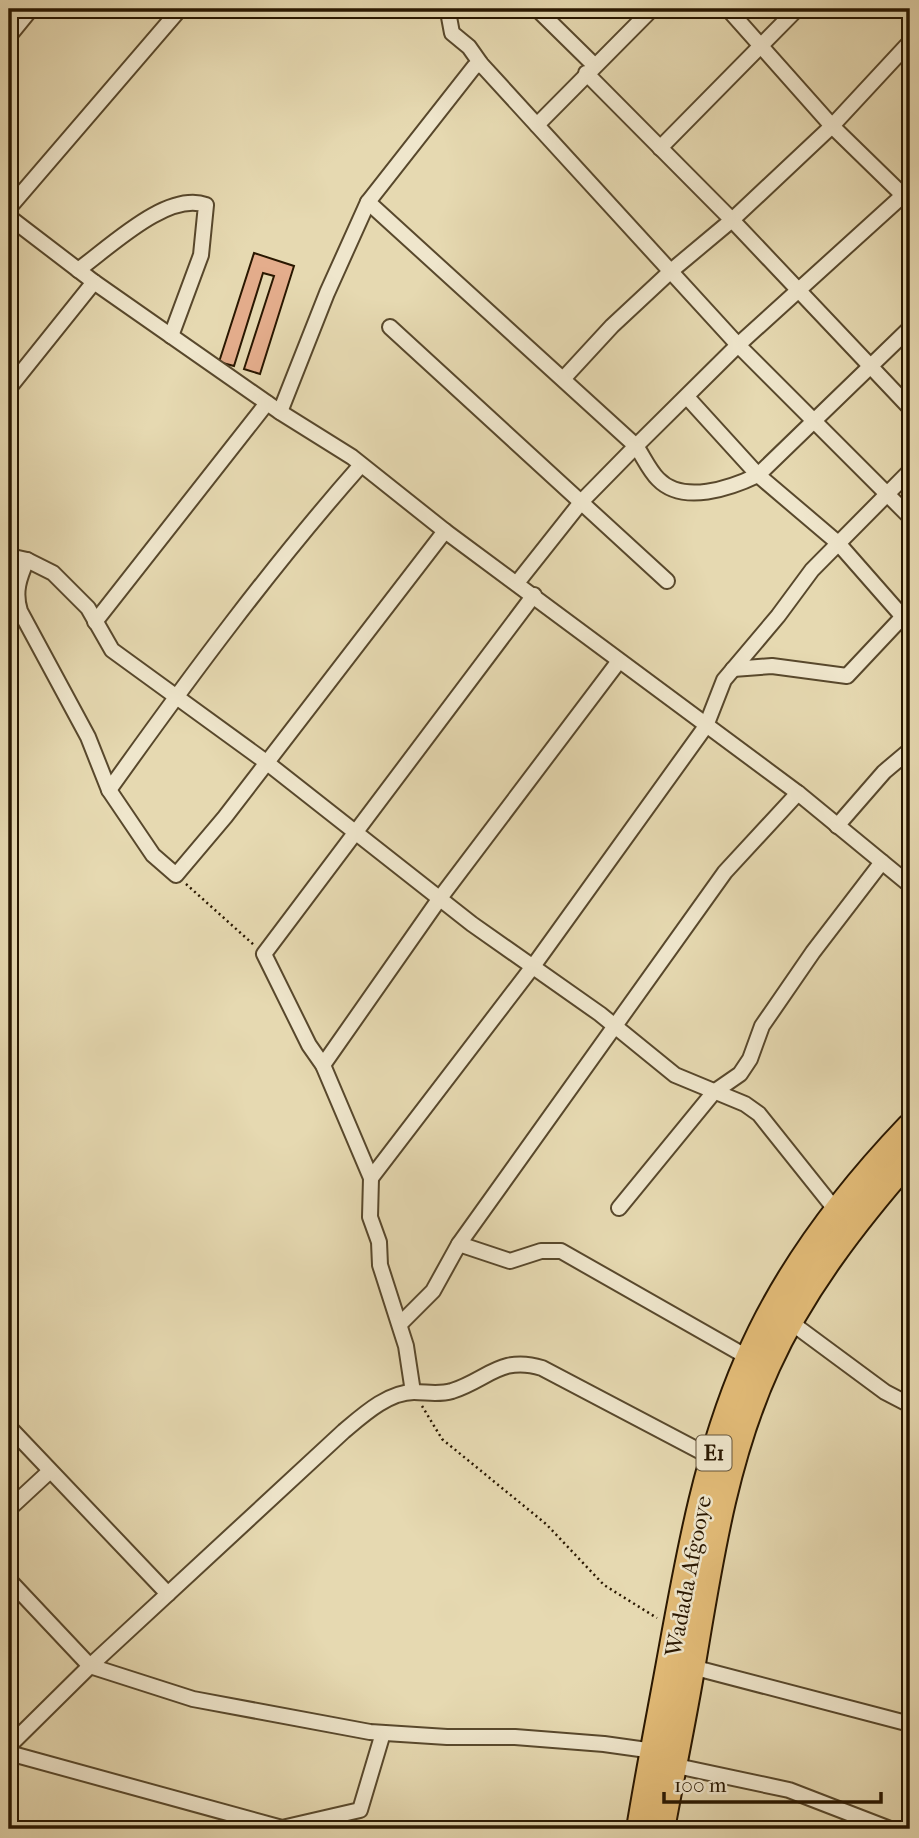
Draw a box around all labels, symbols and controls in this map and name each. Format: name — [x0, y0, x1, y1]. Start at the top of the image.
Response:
road number: E1 — [696, 1436, 732, 1470]
street label: Wadada Afgooye — [659, 1493, 717, 1660]
scale bar — [664, 1761, 880, 1805]
text: 100 m — [674, 1773, 727, 1797]

